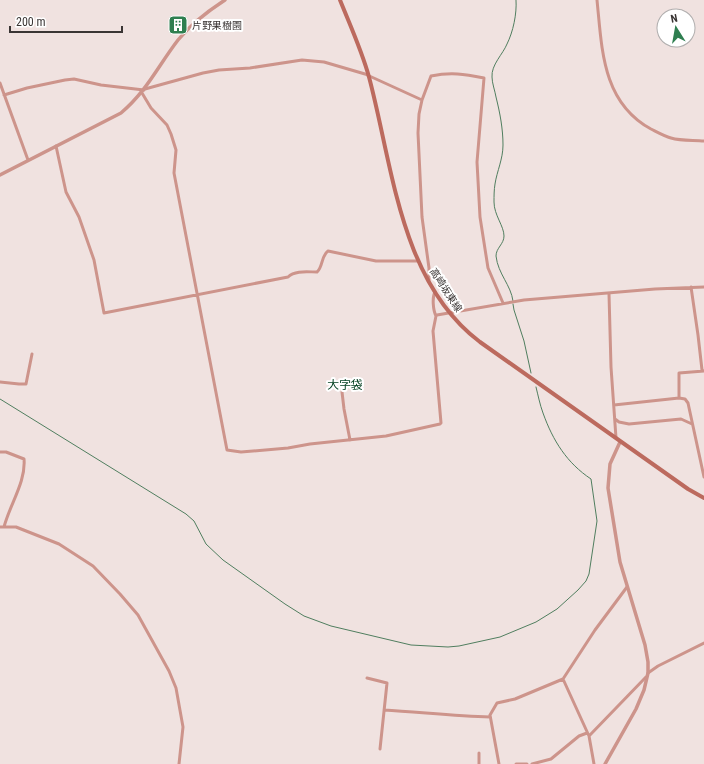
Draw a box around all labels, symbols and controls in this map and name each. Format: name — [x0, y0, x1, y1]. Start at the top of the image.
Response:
scale bar — [10, 8, 122, 34]
north arrow — [656, 8, 696, 48]
text: N — [670, 12, 679, 26]
building icon: 片野果樹園 — [167, 14, 189, 36]
text: 200 m — [16, 15, 46, 29]
place label: 片野果樹園 — [192, 20, 242, 31]
street label: 高崎坂東線 — [428, 266, 464, 314]
district label: 大字袋 — [327, 378, 363, 392]

